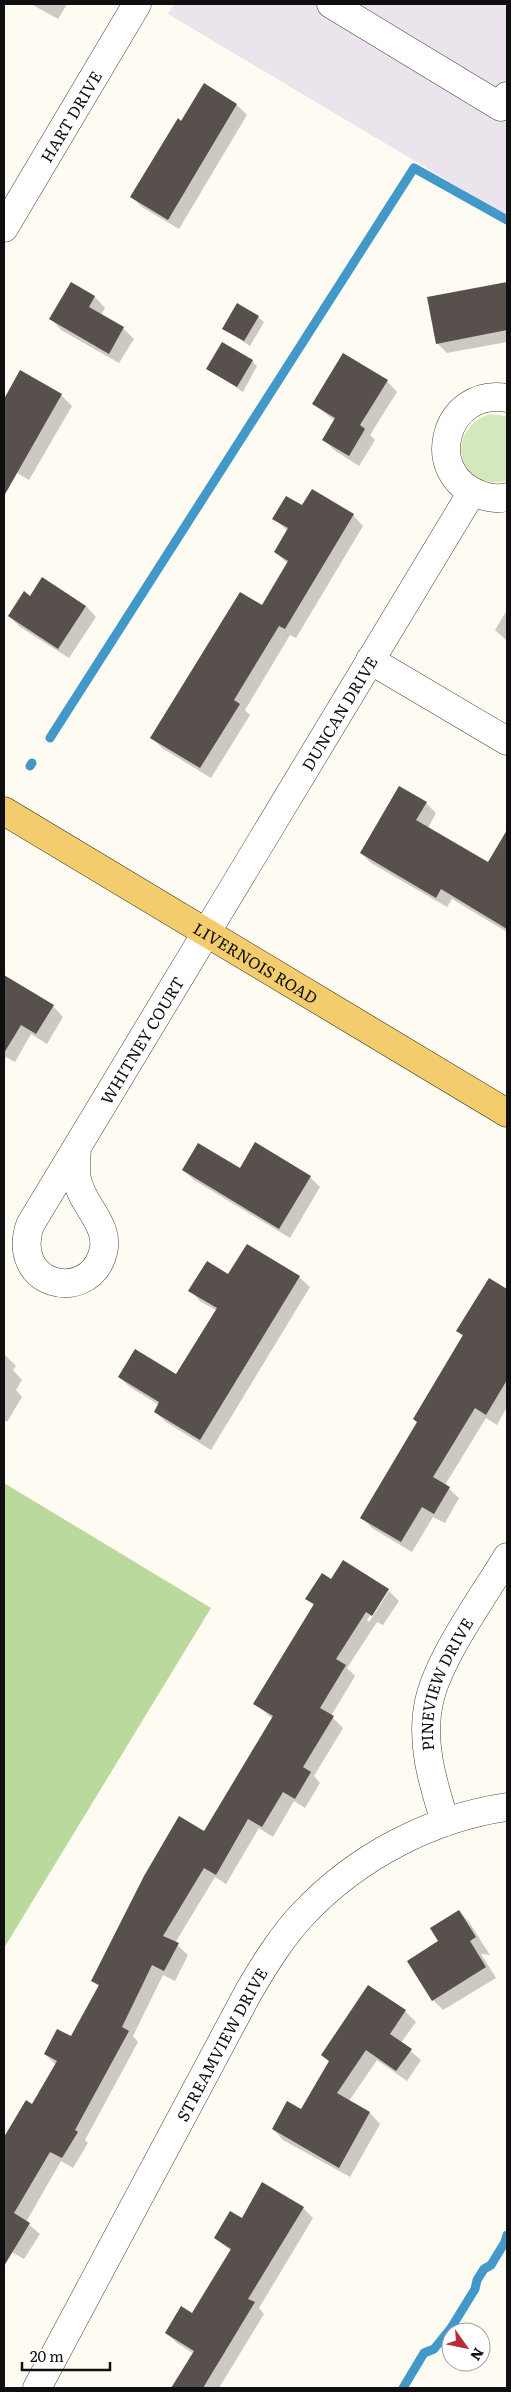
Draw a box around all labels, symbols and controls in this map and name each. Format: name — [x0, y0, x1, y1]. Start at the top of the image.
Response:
street label: HART DRIVE — [34, 66, 107, 167]
street label: DUNCAN DRIVE — [295, 651, 383, 775]
street label: LIVERNOIS ROAD — [189, 916, 323, 1009]
street label: WHITNEY COURT — [94, 971, 189, 1109]
street label: PINEVIEW DRIVE — [414, 1613, 478, 1752]
street label: STREAMVIEW DRIVE — [170, 1963, 273, 2125]
north arrow — [441, 2322, 491, 2372]
scale bar — [22, 2340, 110, 2372]
text: 20 m — [30, 2344, 64, 2367]
text: N — [466, 2344, 489, 2365]

